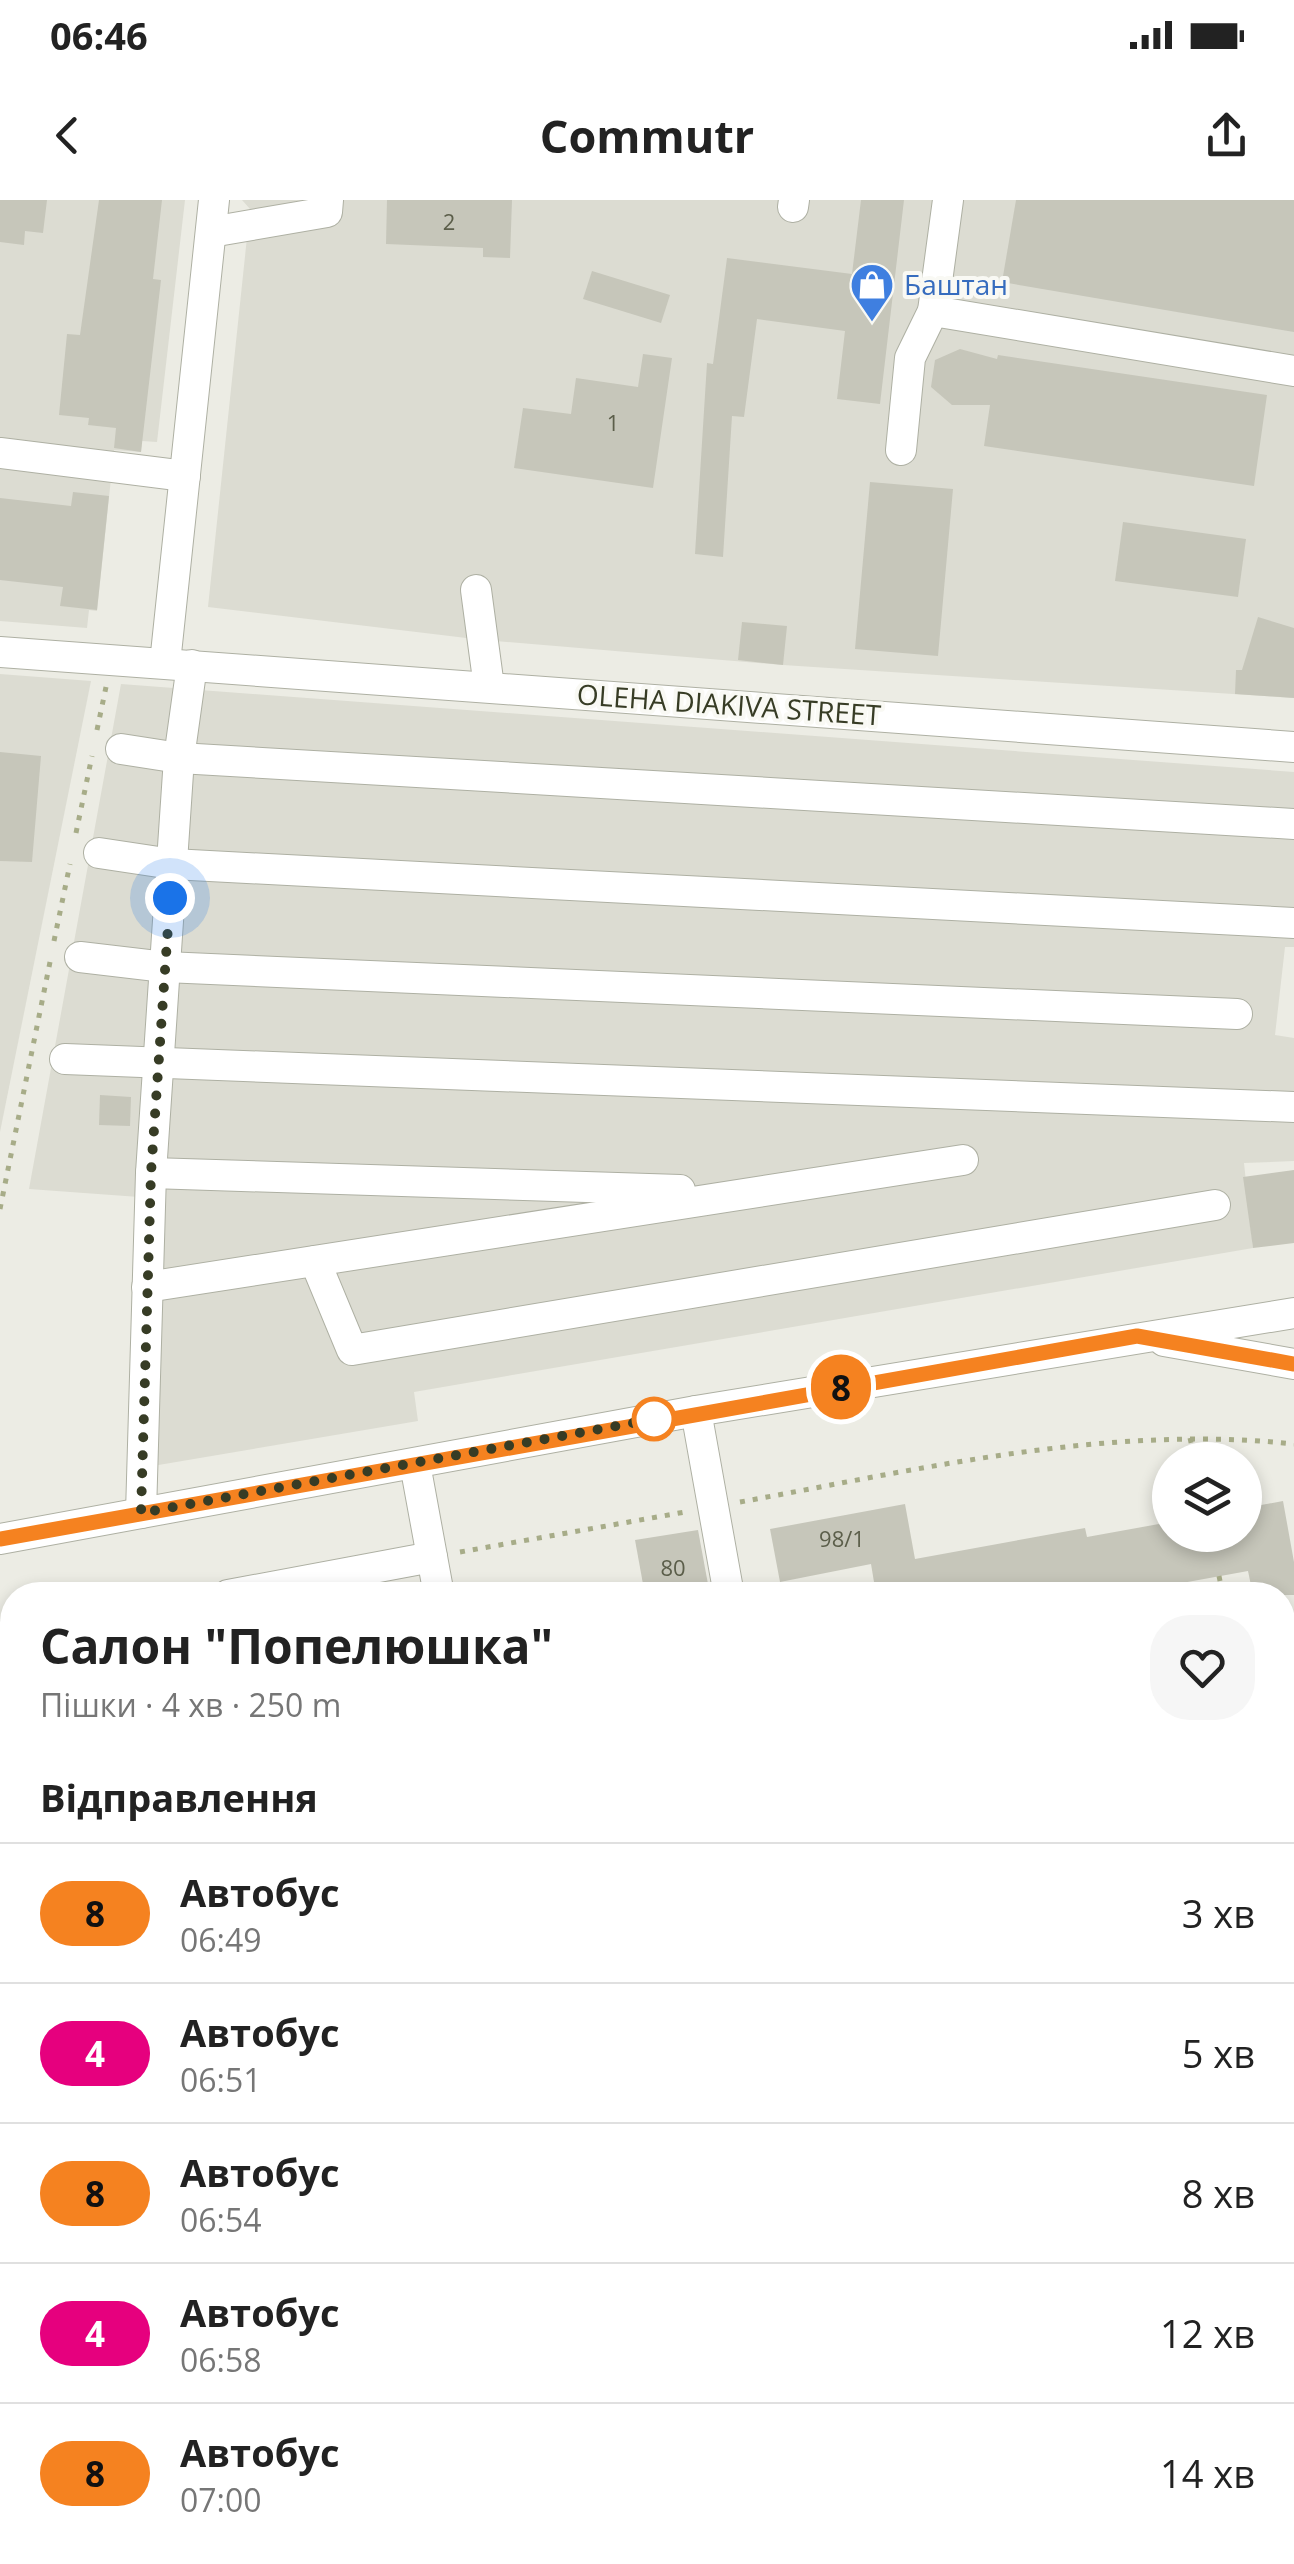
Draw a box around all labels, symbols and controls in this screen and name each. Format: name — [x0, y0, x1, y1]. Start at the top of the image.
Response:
text: 06:46 — [50, 9, 148, 61]
text: Commutr — [540, 105, 754, 166]
icon: back — [40, 108, 95, 163]
icon: share — [1199, 108, 1254, 163]
house number: 2 — [443, 206, 455, 236]
shop icon: Баштан — [849, 262, 895, 323]
place label: Баштан — [904, 265, 1008, 303]
house number: 1 — [607, 407, 619, 437]
street label: OLEHA DIAKIVA STREET — [576, 674, 883, 734]
your location — [145, 873, 195, 923]
line badge: 8 — [808, 1354, 874, 1420]
text: 8 — [831, 1364, 851, 1411]
unlabelled marker — [633, 1398, 675, 1440]
map controls — [1152, 1442, 1262, 1552]
button: layers — [1152, 1442, 1262, 1552]
house number: 98/1 — [819, 1523, 865, 1553]
house number: 80 — [660, 1552, 686, 1582]
text: Салон "Попелюшка" — [40, 1613, 553, 1678]
button: heart — [1150, 1615, 1255, 1720]
text: Пішки · 4 хв · 250 m — [40, 1683, 341, 1726]
text: Відправлення — [40, 1771, 318, 1823]
text: Автобус — [180, 1866, 339, 1918]
text: 3 хв — [1182, 1887, 1255, 1939]
text: 8 — [85, 1890, 105, 1937]
text: 06:49 — [180, 1918, 262, 1961]
text: Автобус — [180, 2006, 339, 2058]
text: 5 хв — [1182, 2027, 1255, 2079]
text: 4 — [85, 2030, 105, 2077]
text: 06:51 — [180, 2058, 262, 2101]
text: Автобус — [180, 2146, 339, 2198]
text: 8 хв — [1182, 2167, 1255, 2219]
text: 8 — [85, 2170, 105, 2217]
text: 06:54 — [180, 2198, 262, 2241]
text: Автобус — [180, 2286, 339, 2338]
text: 12 хв — [1160, 2307, 1255, 2359]
text: 4 — [85, 2310, 105, 2357]
text: 06:58 — [180, 2338, 262, 2381]
text: Автобус — [180, 2426, 339, 2478]
text: 14 хв — [1160, 2447, 1255, 2499]
text: 8 — [85, 2450, 105, 2497]
text: 07:00 — [180, 2478, 262, 2521]

